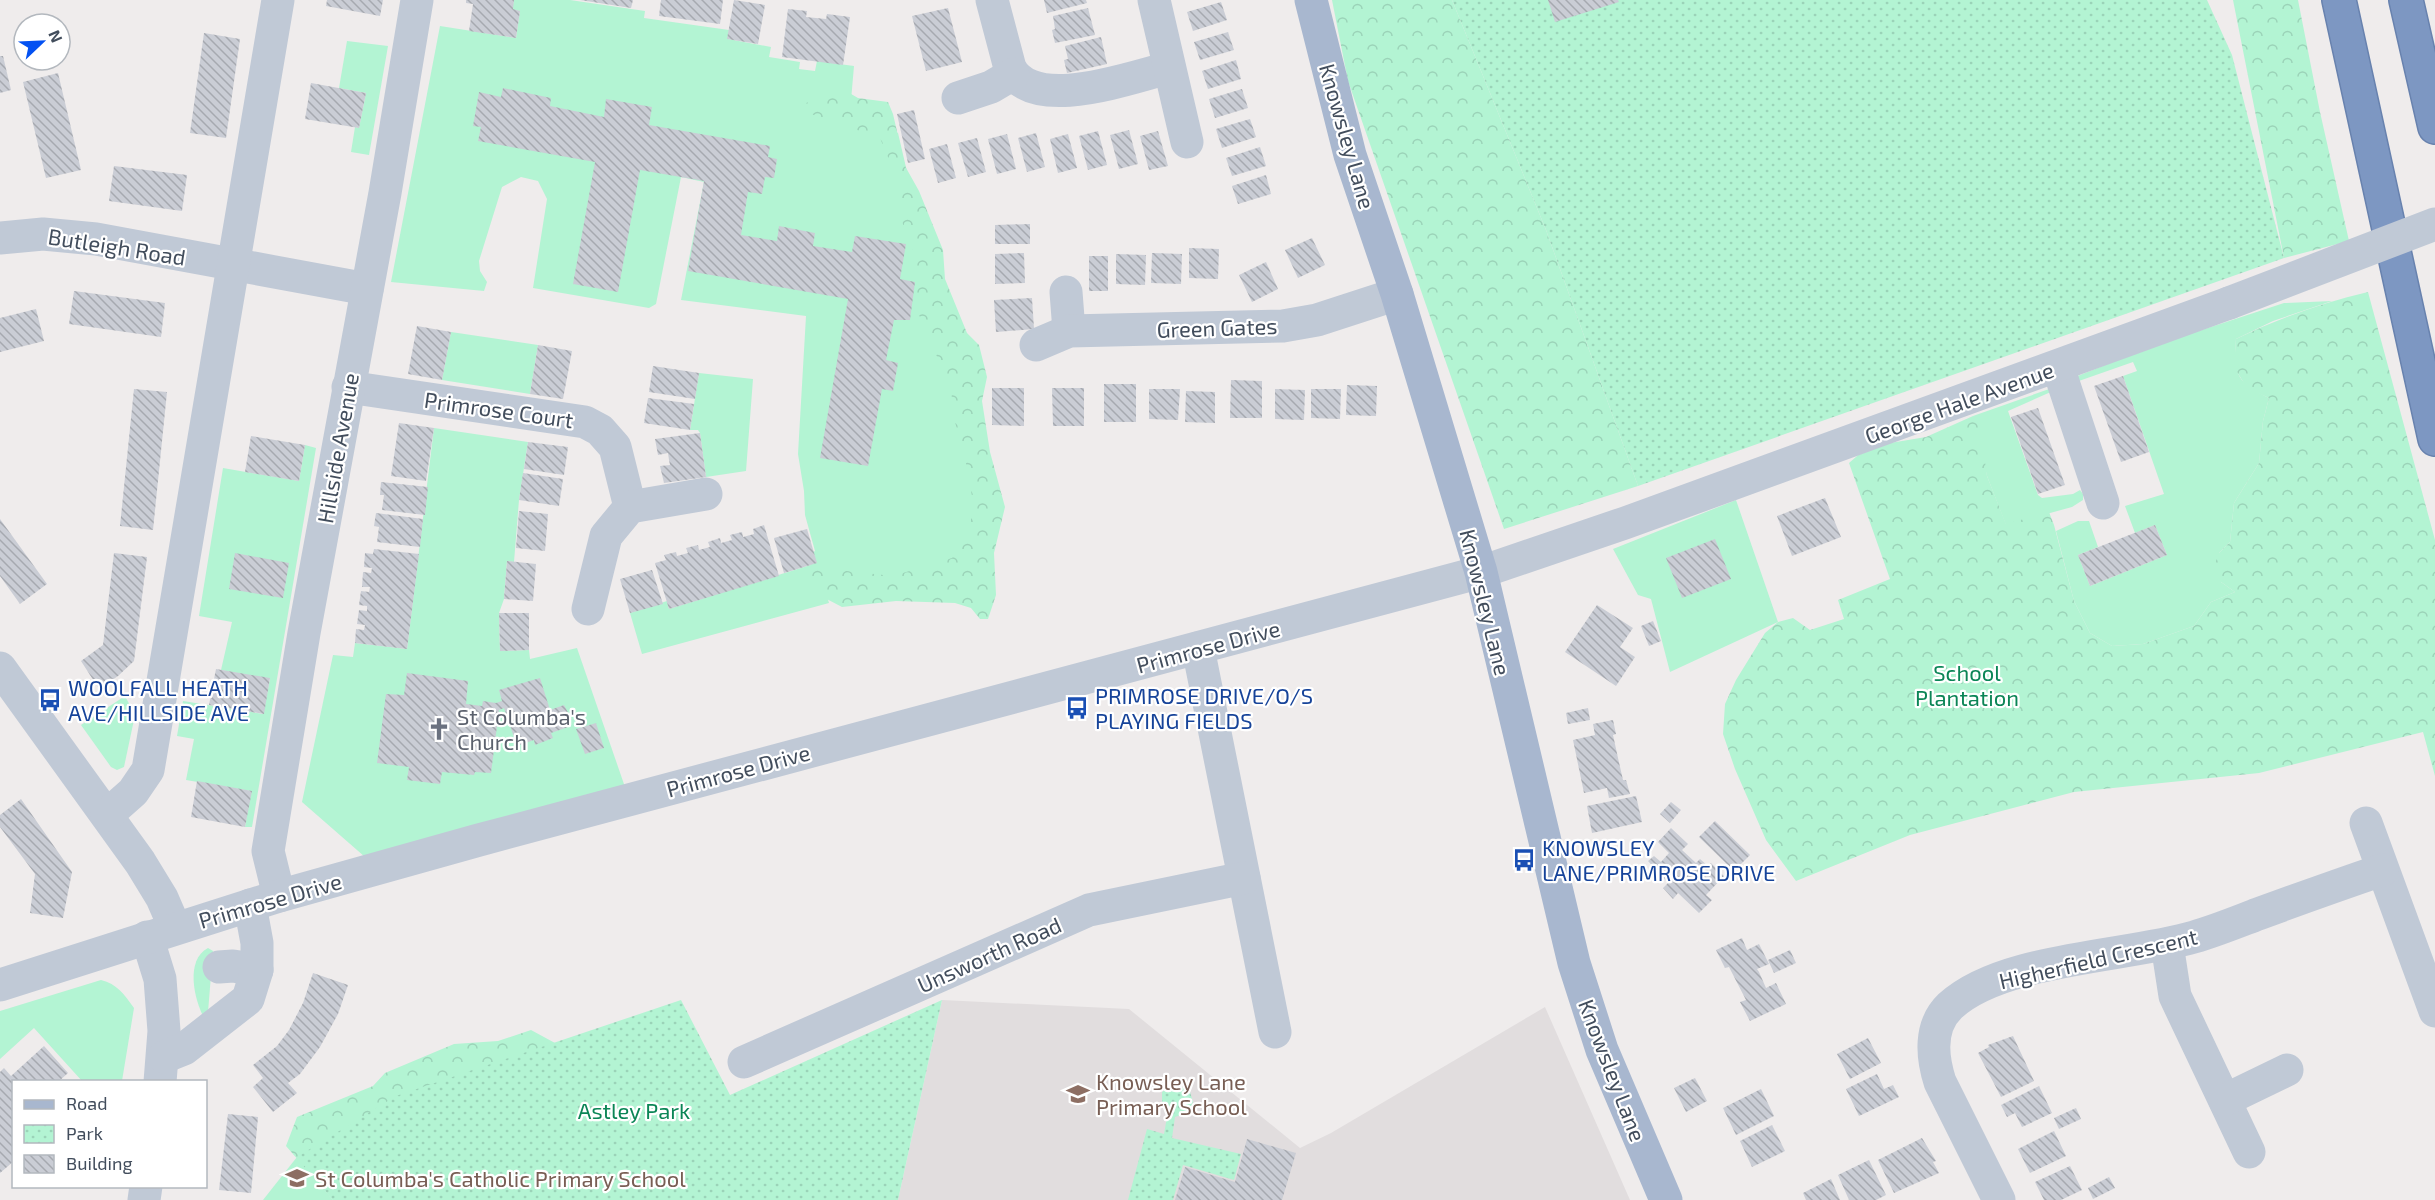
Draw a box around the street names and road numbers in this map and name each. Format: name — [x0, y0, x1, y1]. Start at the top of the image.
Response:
street label: Knowsley Lane — [1315, 60, 1381, 212]
street label: Butleigh Road — [46, 222, 188, 270]
street label: Green Gates — [1156, 312, 1278, 342]
street label: George Hale Avenue — [1861, 356, 2057, 448]
street label: Hillside Avenue — [311, 371, 363, 525]
street label: Primrose Court — [423, 386, 575, 432]
street label: Knowsley Lane — [1455, 526, 1517, 678]
street label: Primrose Drive — [1133, 614, 1283, 678]
street label: Primrose Drive — [663, 738, 813, 802]
street label: Primrose Drive — [195, 867, 345, 933]
street label: Unsworth Road — [913, 911, 1065, 997]
street label: Higherfield Crescent — [1996, 923, 2200, 993]
street label: Knowsley Lane — [1574, 995, 1652, 1145]

